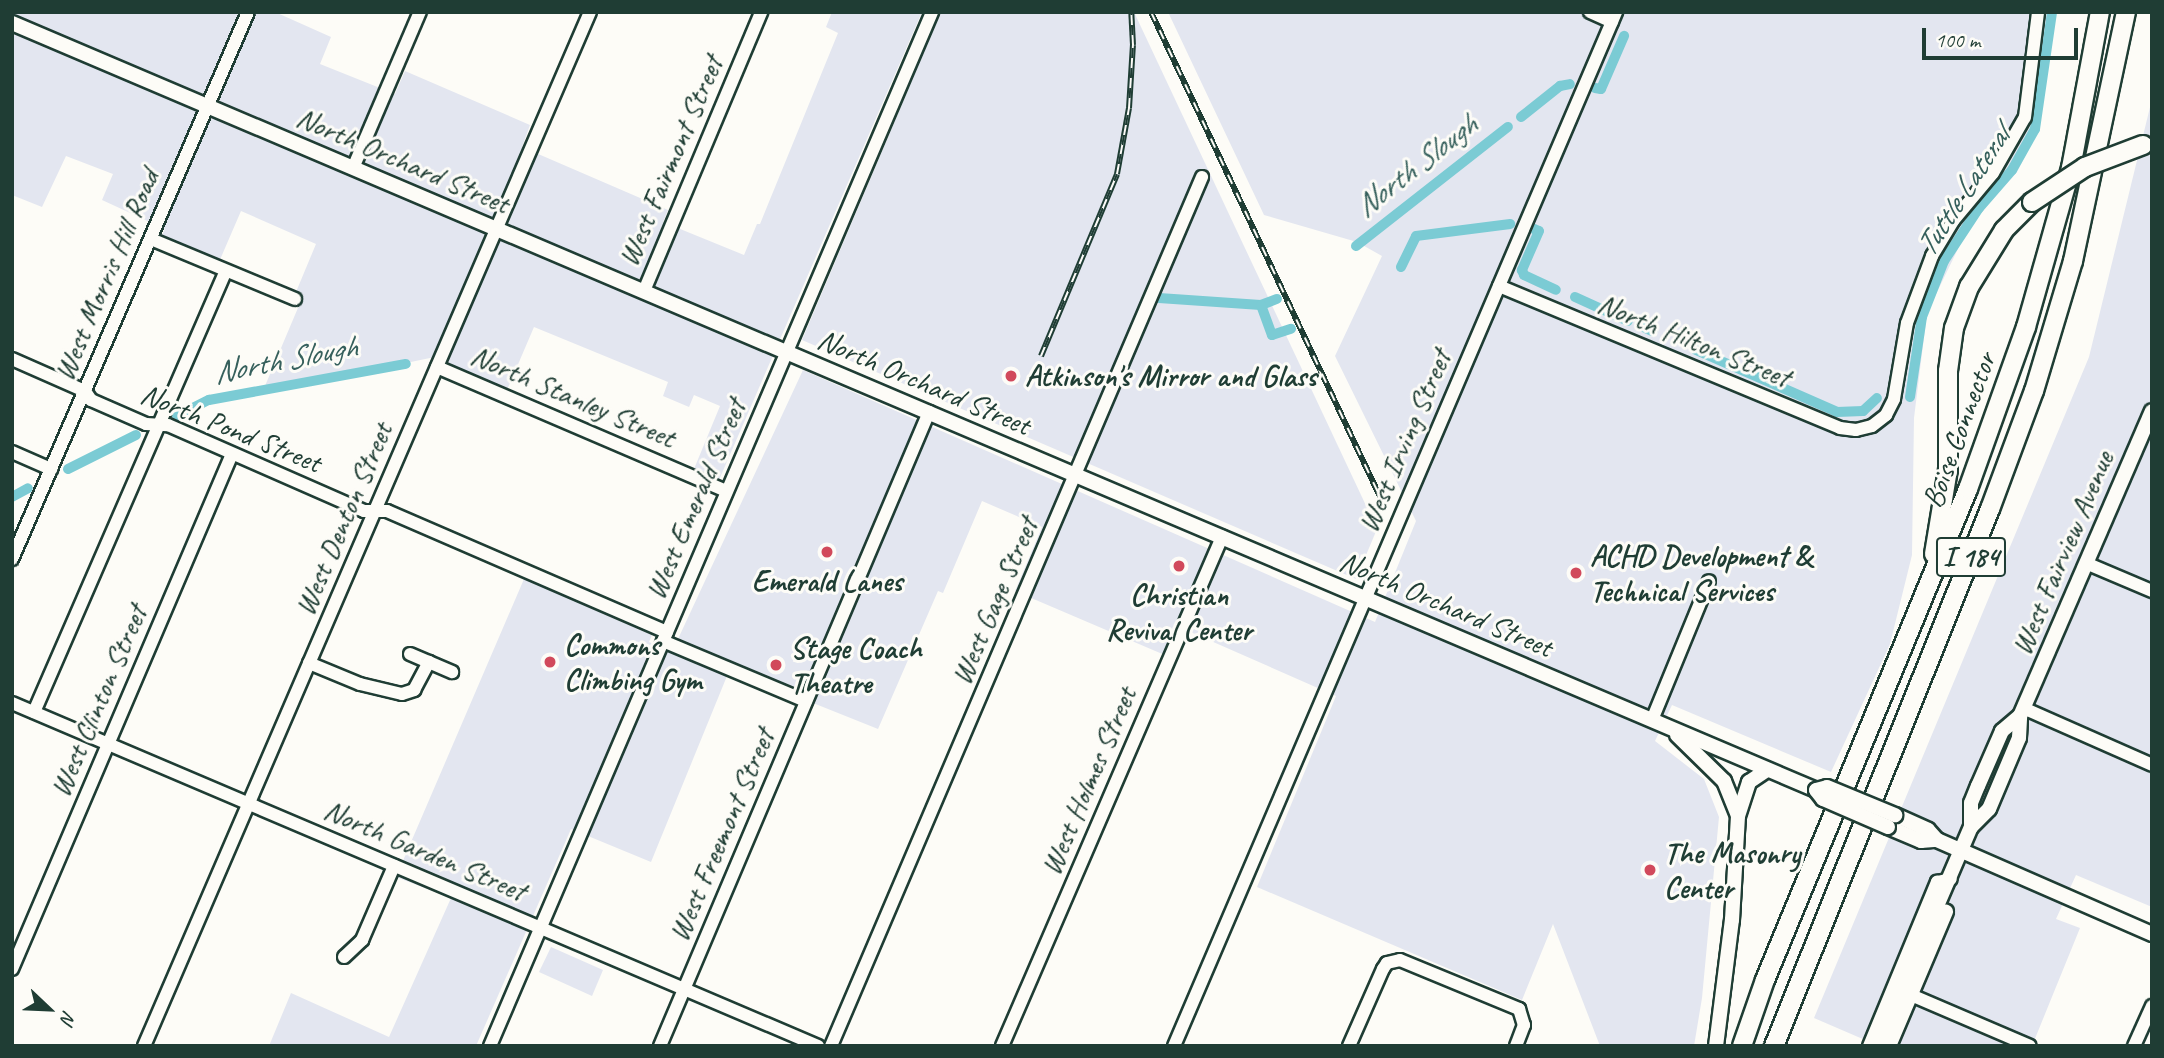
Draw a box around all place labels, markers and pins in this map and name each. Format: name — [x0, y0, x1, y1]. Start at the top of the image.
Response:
place label: Atkinson's Mirror and Glass — [1025, 358, 1317, 394]
marker: Atkinson's Mirror and Glass — [1003, 368, 1019, 384]
place label: ACHD Development & Technical Services — [1590, 538, 1811, 608]
marker: Emerald Lanes — [819, 544, 835, 560]
marker: Christian Revival Center — [1171, 558, 1187, 574]
place label: Emerald Lanes — [751, 563, 903, 599]
marker: ACHD Development & Technical Services — [1568, 565, 1584, 581]
place label: Christian Revival Center — [1106, 577, 1252, 648]
place label: Commons Climbing Gym — [564, 627, 703, 698]
place label: Stage Coach Theatre — [790, 630, 919, 700]
marker: Commons Climbing Gym — [542, 654, 558, 670]
marker: Stage Coach Theatre — [768, 657, 784, 673]
place label: The Masonry Center — [1664, 835, 1801, 906]
marker: The Masonry Center — [1642, 862, 1658, 878]

